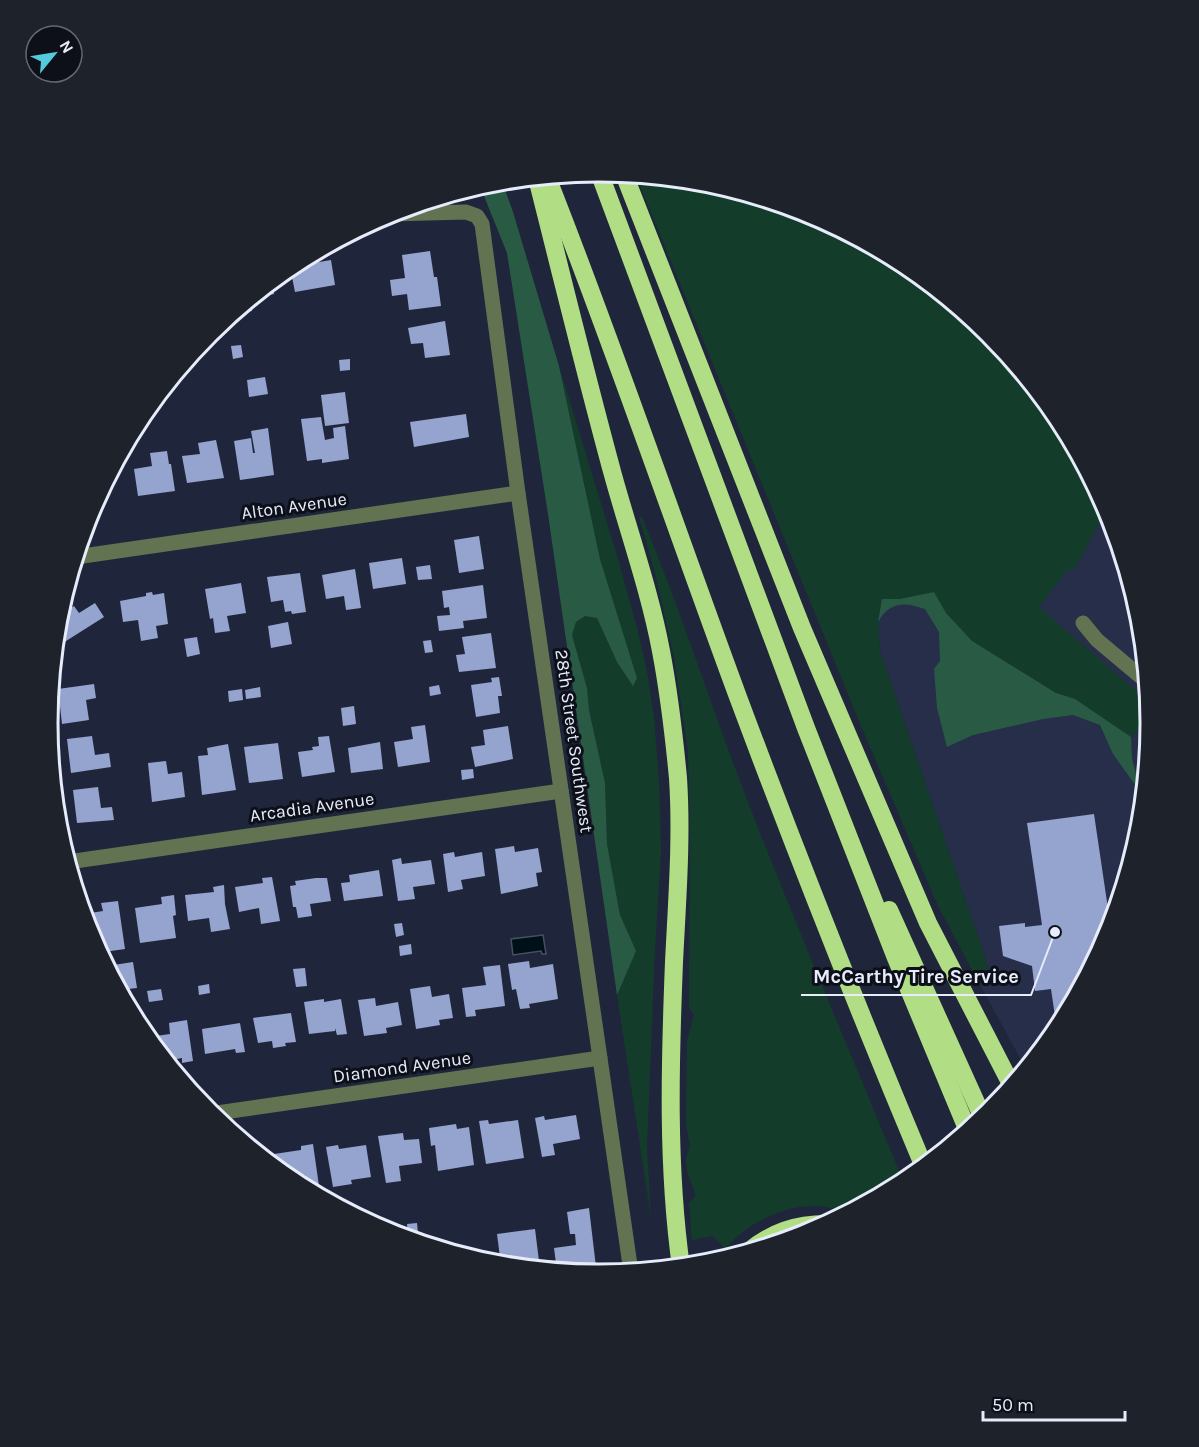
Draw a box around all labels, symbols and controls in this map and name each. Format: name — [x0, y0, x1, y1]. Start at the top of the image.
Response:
north arrow — [24, 24, 84, 84]
text: N — [55, 37, 78, 56]
street label: Alton Avenue — [240, 488, 348, 524]
street label: 28th Street Southwest — [550, 648, 598, 834]
street label: Arcadia Avenue — [248, 787, 376, 827]
callout: McCarthy Tire Service — [801, 957, 1031, 995]
text: McCarthy Tire Service — [813, 965, 1019, 988]
street label: Diamond Avenue — [332, 1046, 472, 1088]
scale bar — [983, 1384, 1126, 1422]
text: 50 m — [992, 1394, 1034, 1416]

